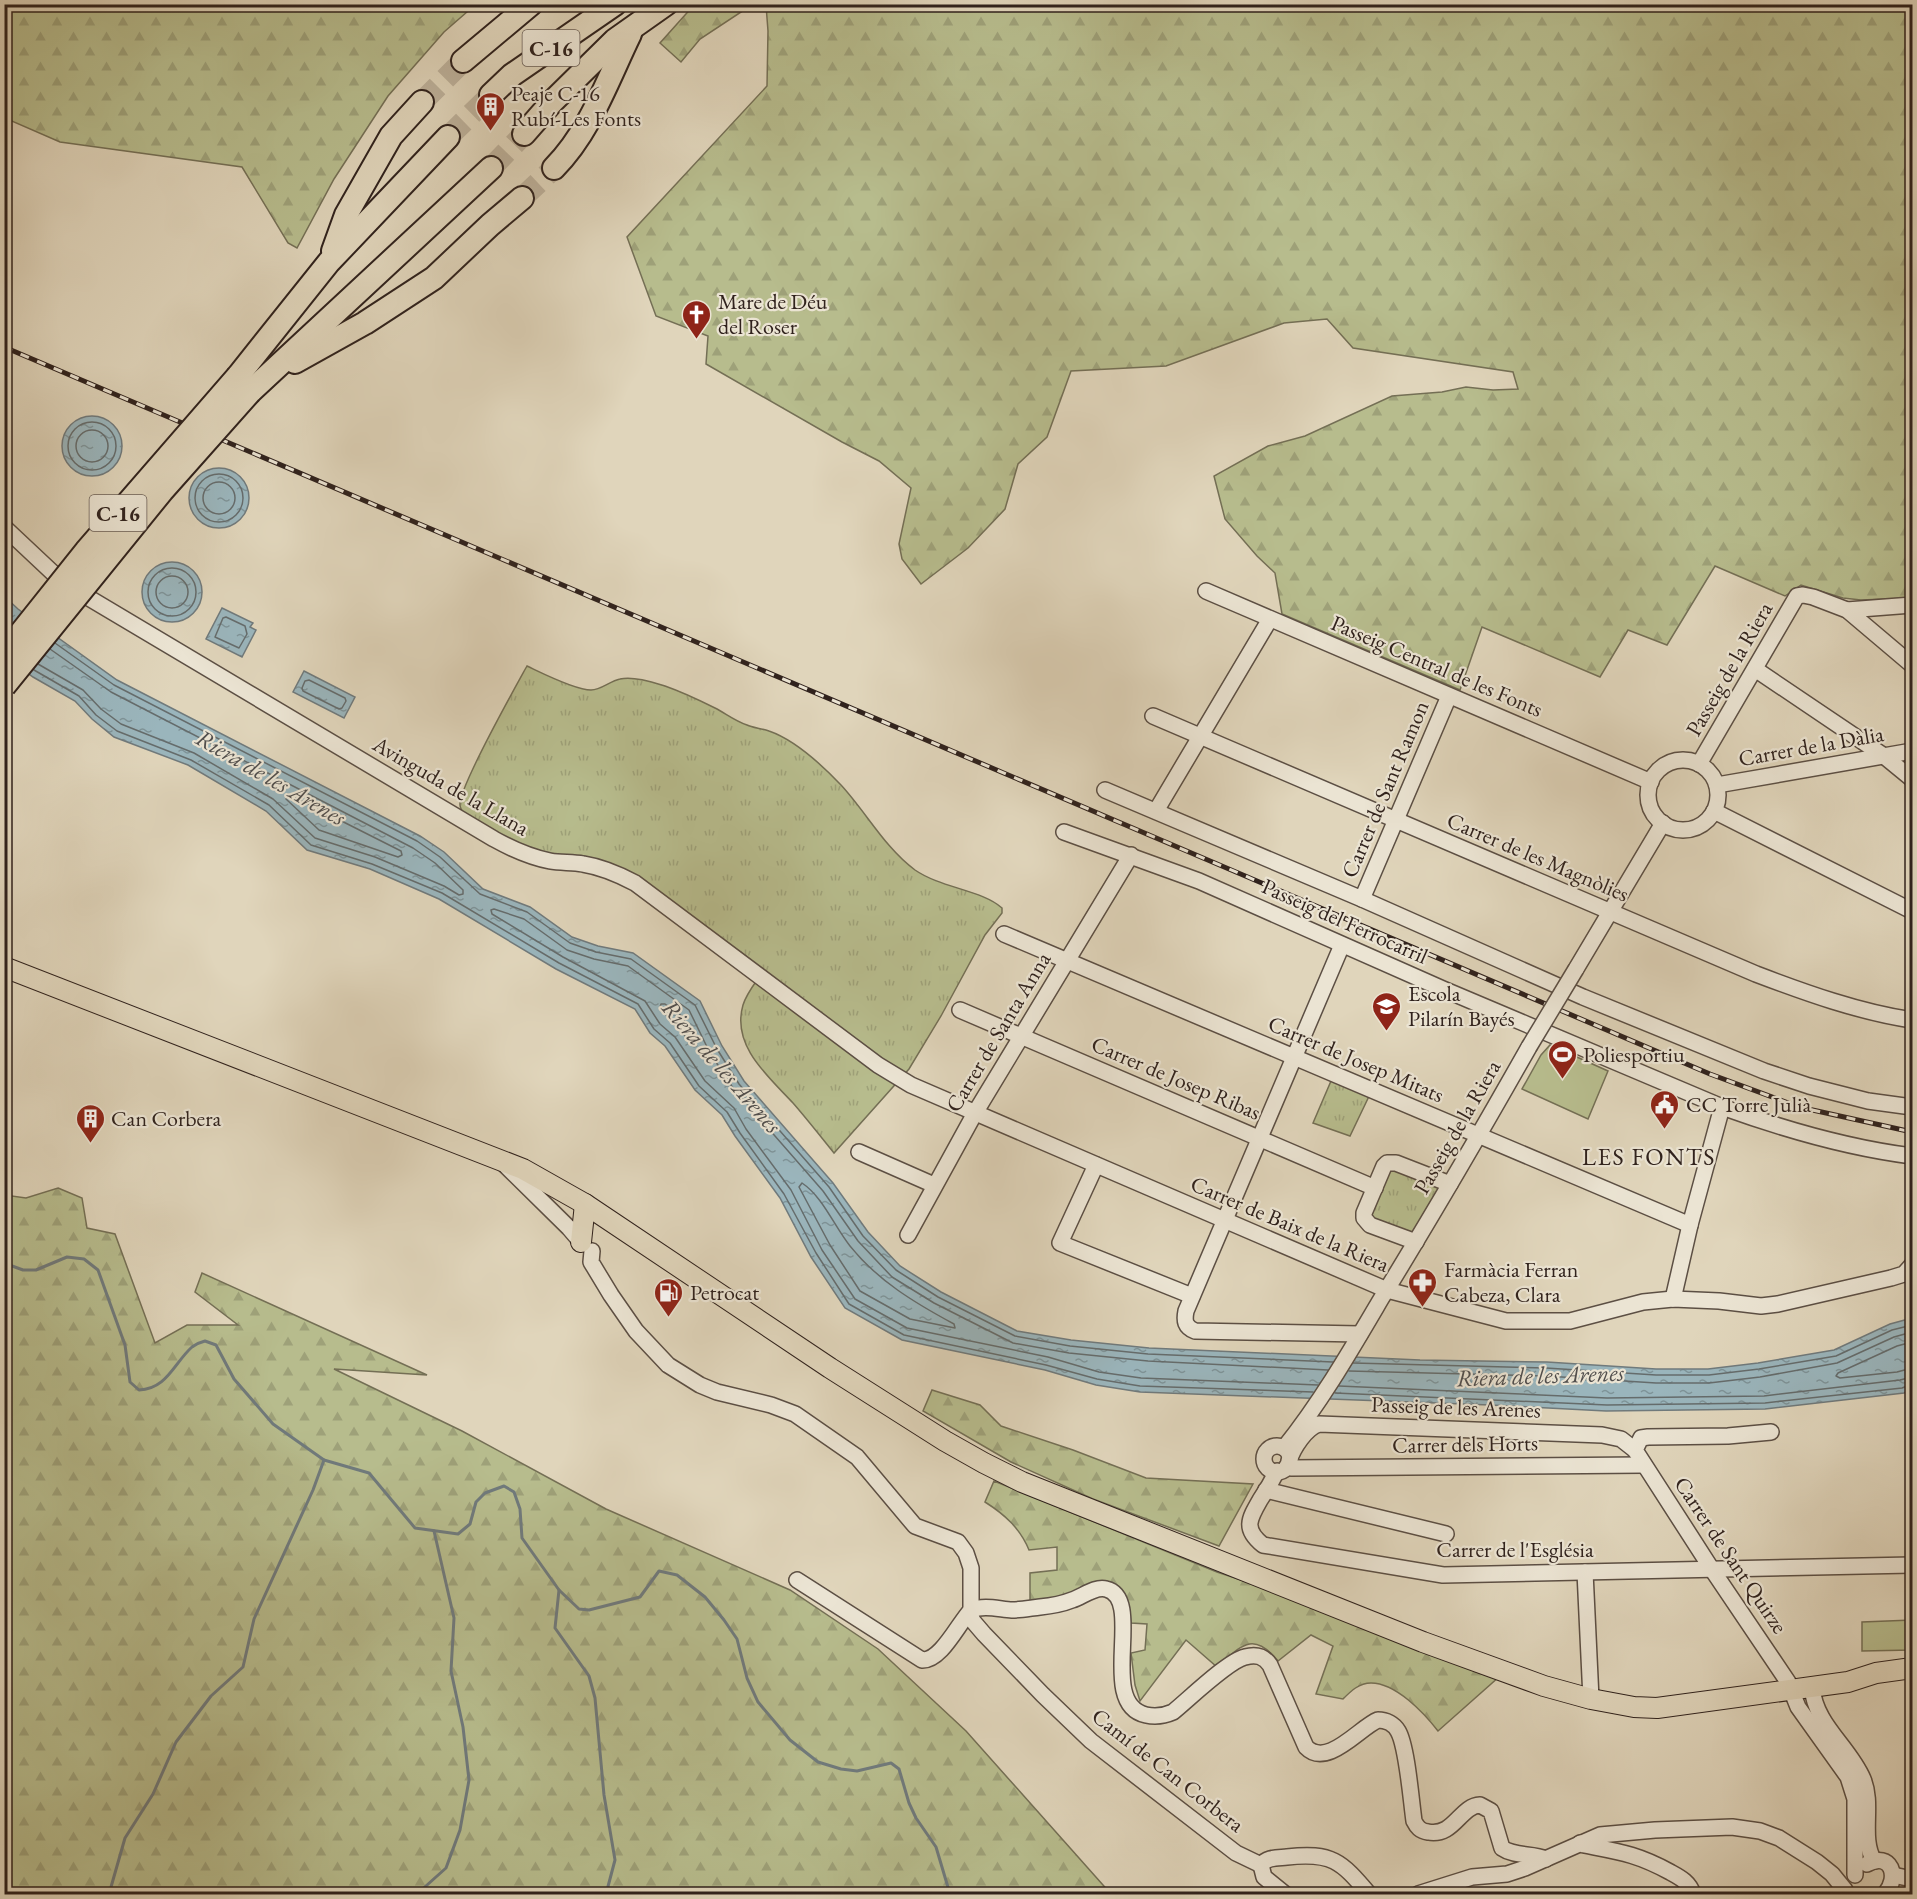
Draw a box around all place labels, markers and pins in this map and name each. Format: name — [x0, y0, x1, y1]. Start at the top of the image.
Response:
place label: Peaje C-16 Rubí-Les Fonts — [511, 79, 641, 133]
building icon: Peaje C-16 Rubí-Les Fonts — [474, 90, 506, 132]
place label: Mare de Déu del Roser — [718, 287, 828, 341]
church icon: Mare de Déu del Roser — [681, 298, 713, 340]
place label: Escola Pilarín Bayés — [1408, 979, 1515, 1033]
school or university icon: Escola Pilarín Bayés — [1371, 990, 1403, 1032]
sports icon: Poliesportiu — [1546, 1038, 1578, 1080]
place label: Poliesportiu — [1583, 1040, 1685, 1069]
public building icon: CC Torre Julià — [1649, 1088, 1681, 1130]
place label: CC Torre Julià — [1686, 1090, 1811, 1119]
building icon: Can Corbera — [74, 1102, 106, 1144]
place label: Can Corbera — [111, 1104, 222, 1133]
place label: Farmàcia Ferran Cabeza, Clara — [1444, 1255, 1579, 1309]
pharmacy icon: Farmàcia Ferran Cabeza, Clara — [1407, 1266, 1439, 1308]
fuel station icon: Petrocat — [653, 1276, 685, 1318]
place label: Petrocat — [690, 1278, 759, 1307]

